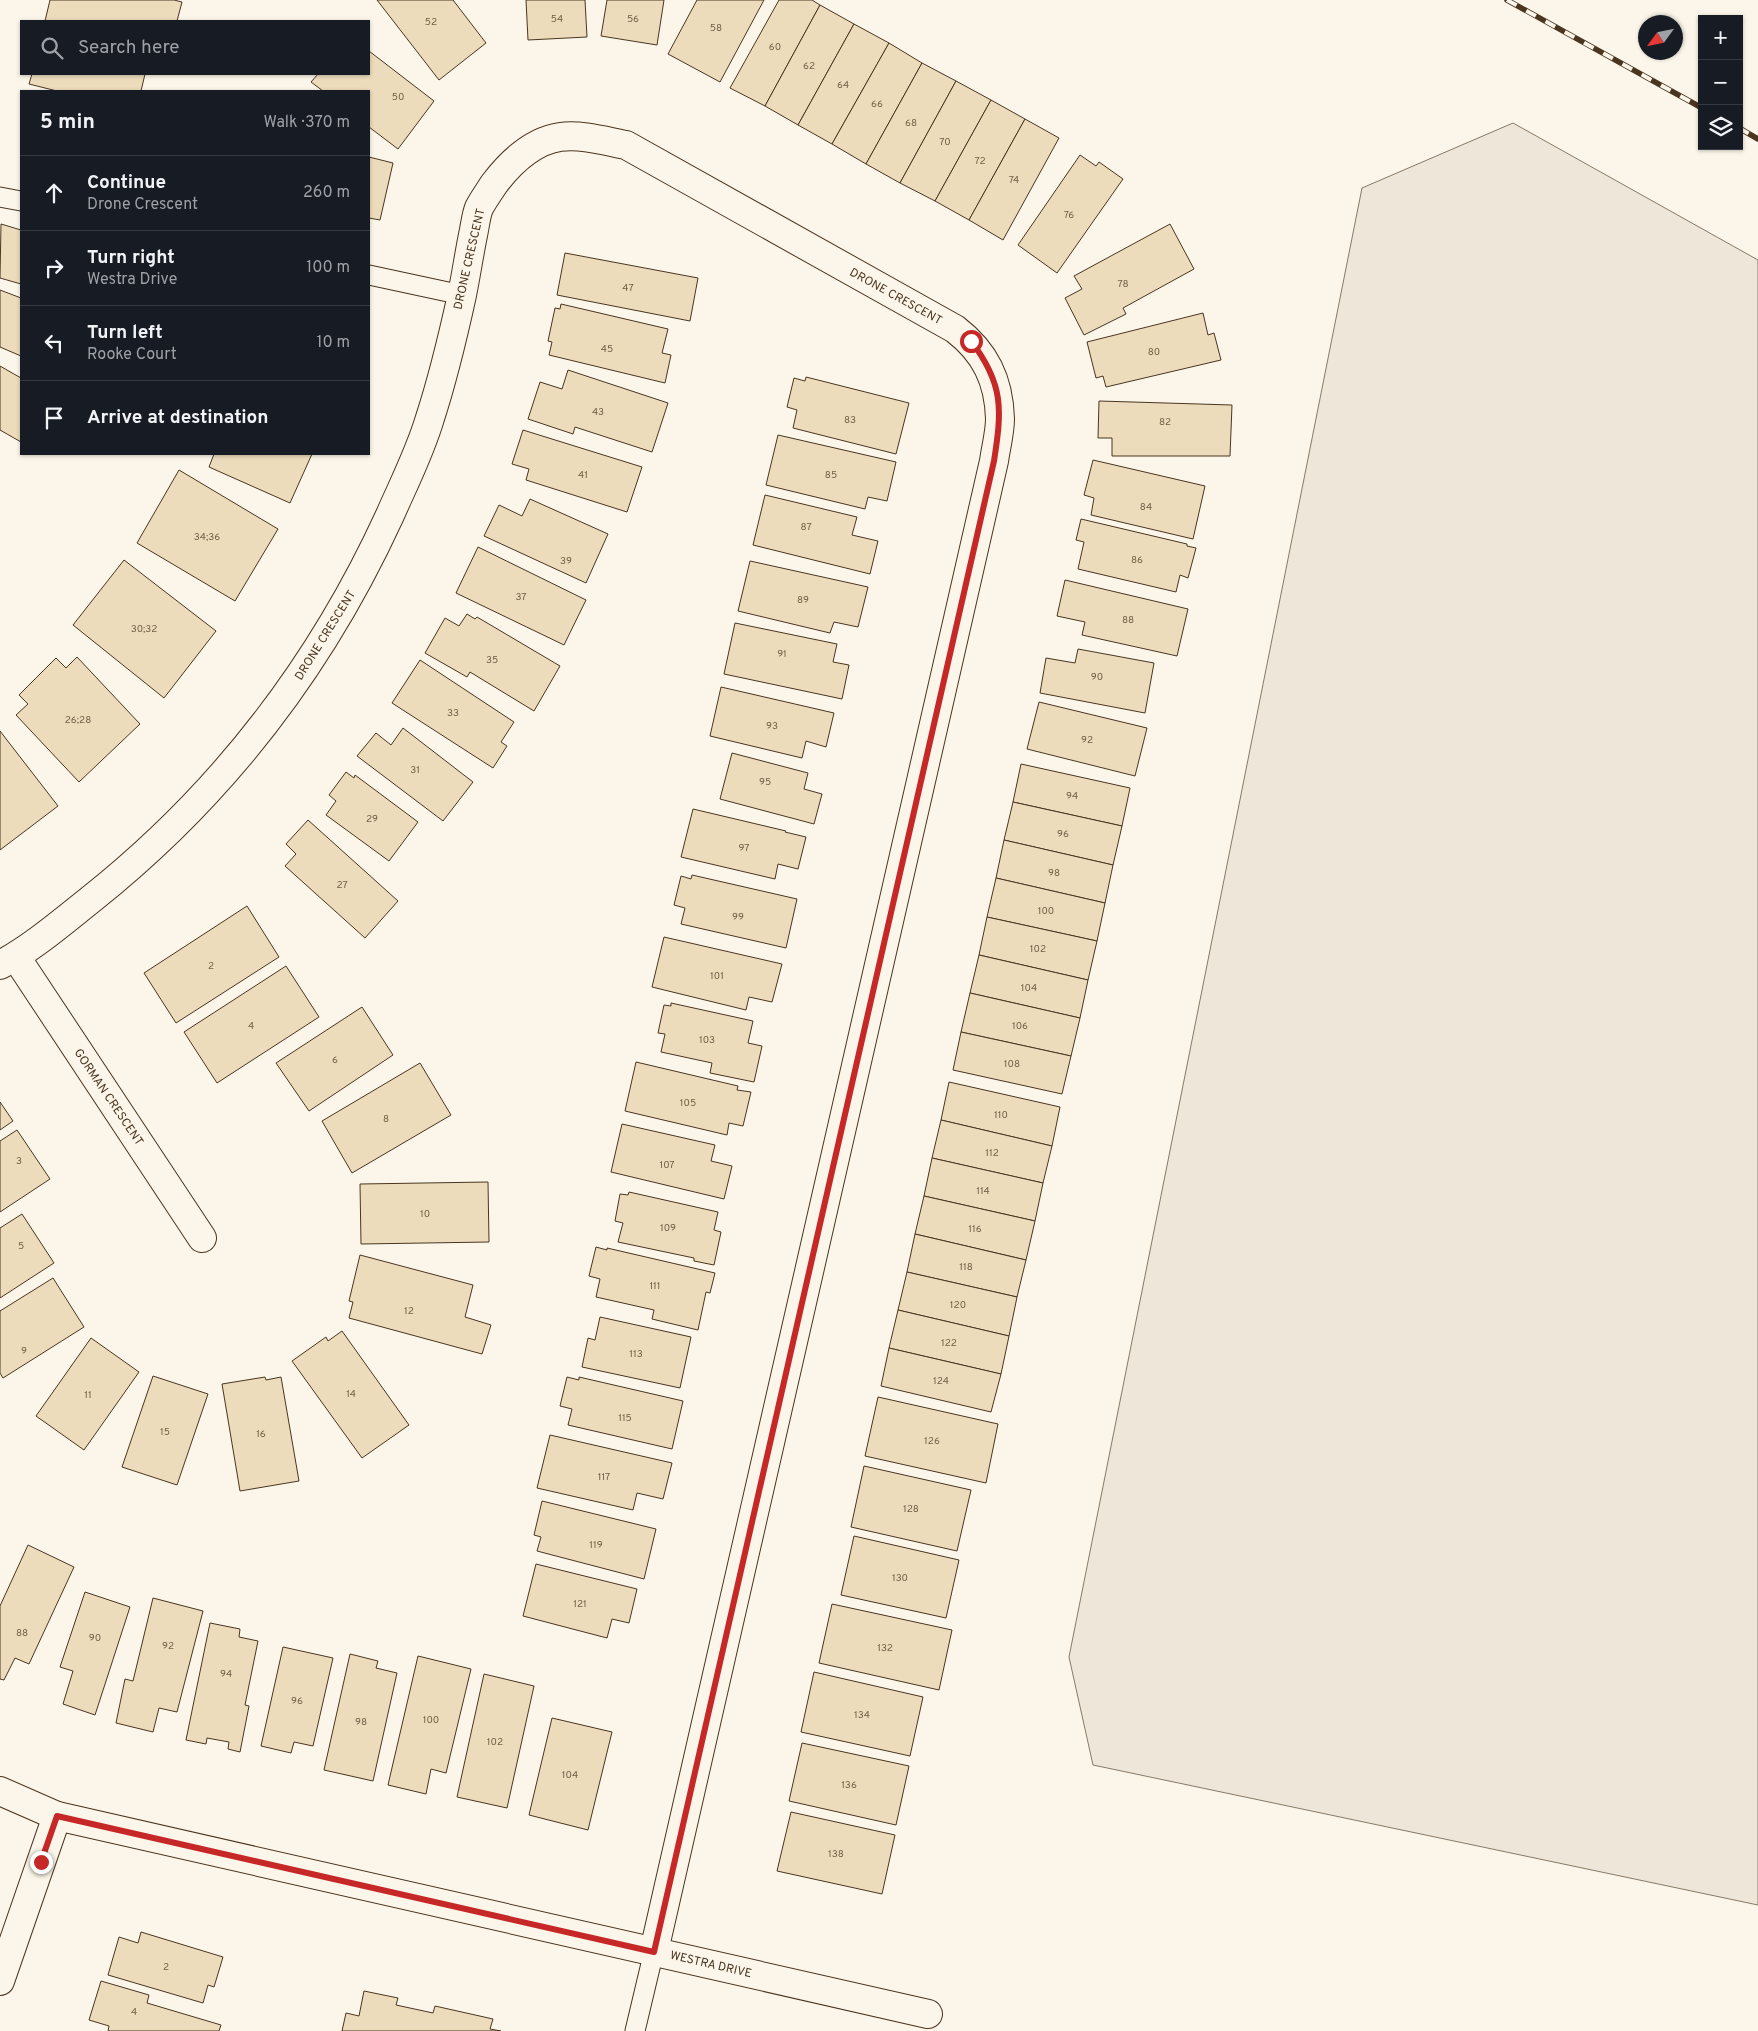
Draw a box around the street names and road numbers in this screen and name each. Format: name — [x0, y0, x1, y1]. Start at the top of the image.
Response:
street label: DRONE CRESCENT — [451, 207, 489, 311]
street label: DRONE CRESCENT — [846, 265, 945, 329]
street label: DRONE CRESCENT — [292, 587, 360, 684]
street label: GORMAN CRESCENT — [70, 1046, 147, 1149]
street label: WESTRA DRIVE — [668, 1948, 753, 1982]

